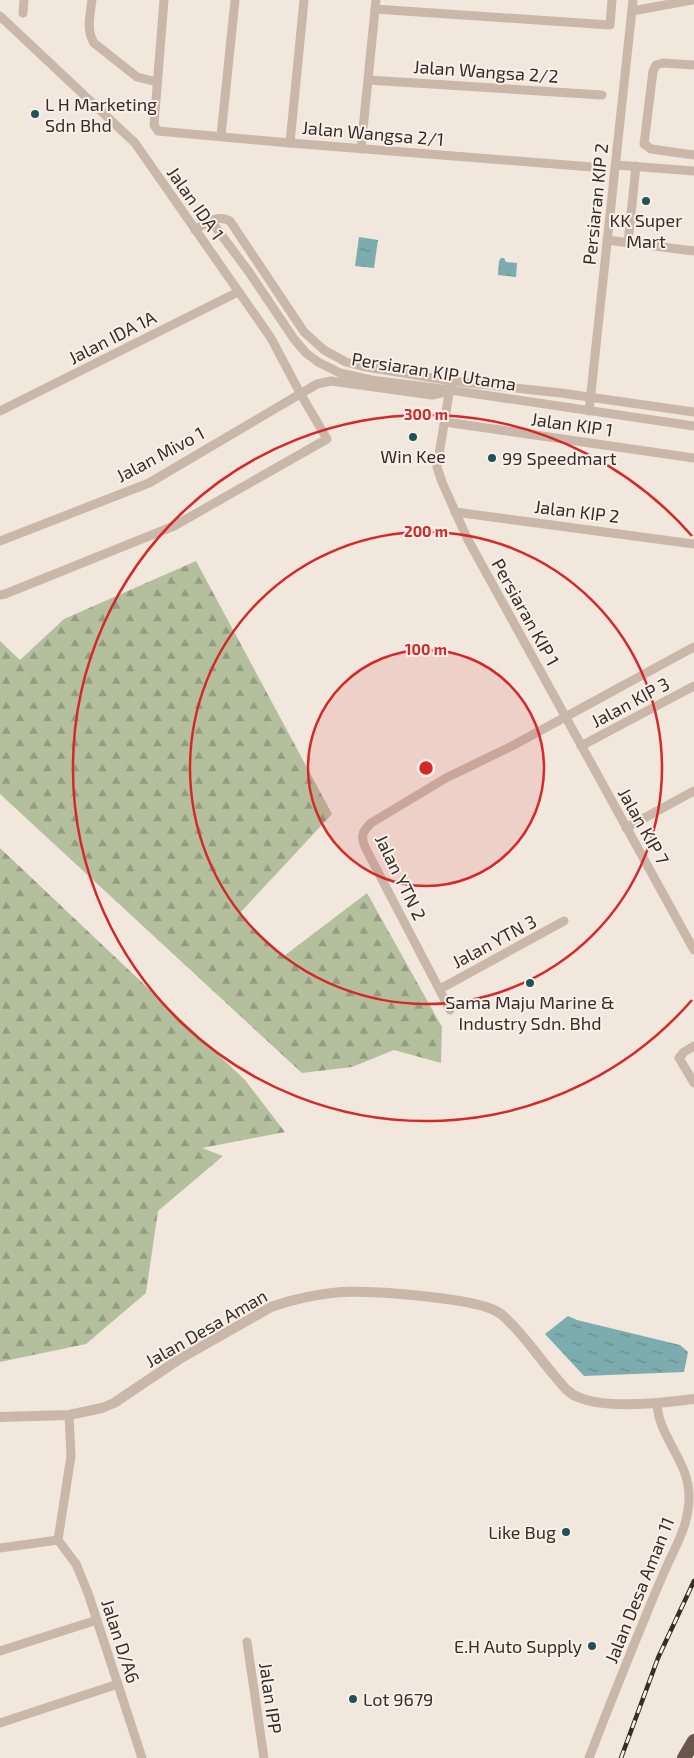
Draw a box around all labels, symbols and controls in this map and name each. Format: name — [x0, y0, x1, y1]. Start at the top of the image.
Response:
street label: Jalan Wangsa 2/2 — [413, 55, 559, 87]
place label: L H Marketing Sdn Bhd — [45, 93, 157, 136]
marker: L H Marketing Sdn Bhd — [29, 108, 41, 120]
street label: Jalan Wangsa 2/1 — [301, 116, 445, 150]
street label: Persiaran KIP 2 — [578, 142, 612, 266]
street label: Jalan IDA 1 — [163, 162, 229, 244]
marker: KK Super Mart — [640, 195, 652, 207]
place label: KK Super Mart — [610, 209, 682, 252]
street label: Jalan IDA 1A — [64, 305, 160, 368]
street label: Persiaran KIP Utama — [350, 347, 518, 395]
text: 300 m — [404, 405, 448, 423]
street label: Jalan KIP 1 — [530, 407, 614, 441]
street label: Jalan Mivo 1 — [112, 422, 208, 486]
marker: Win Kee — [407, 431, 419, 443]
place label: Win Kee — [380, 445, 446, 467]
place label: 99 Speedmart — [502, 447, 617, 469]
marker: 99 Speedmart — [486, 452, 498, 464]
street label: Jalan KIP 2 — [533, 495, 621, 527]
text: 200 m — [404, 522, 448, 540]
street label: Persiaran KIP 1 — [487, 554, 565, 670]
text: 100 m — [405, 640, 447, 658]
street label: Jalan KIP 3 — [587, 672, 673, 732]
centre of rings — [417, 759, 435, 777]
street label: Jalan KIP 7 — [614, 784, 674, 868]
street label: Jalan YTN 2 — [371, 830, 431, 924]
street label: Jalan YTN 3 — [448, 910, 540, 972]
marker: Sama Maju Marine & Industry Sdn. Bhd — [524, 977, 536, 989]
place label: Sama Maju Marine & Industry Sdn. Bhd — [445, 991, 615, 1034]
street label: Jalan Desa Aman — [141, 1284, 271, 1372]
street label: Jalan Desa Aman 11 — [600, 1514, 678, 1666]
place label: Like Bug — [488, 1521, 556, 1543]
marker: Like Bug — [560, 1526, 572, 1538]
street label: Jalan D/A6 — [97, 1596, 145, 1686]
place label: E.H Auto Supply — [454, 1635, 582, 1657]
marker: E.H Auto Supply — [586, 1640, 598, 1652]
street label: Jalan IPP — [255, 1661, 287, 1735]
place label: Lot 9679 — [363, 1688, 433, 1710]
marker: Lot 9679 — [347, 1693, 359, 1705]

